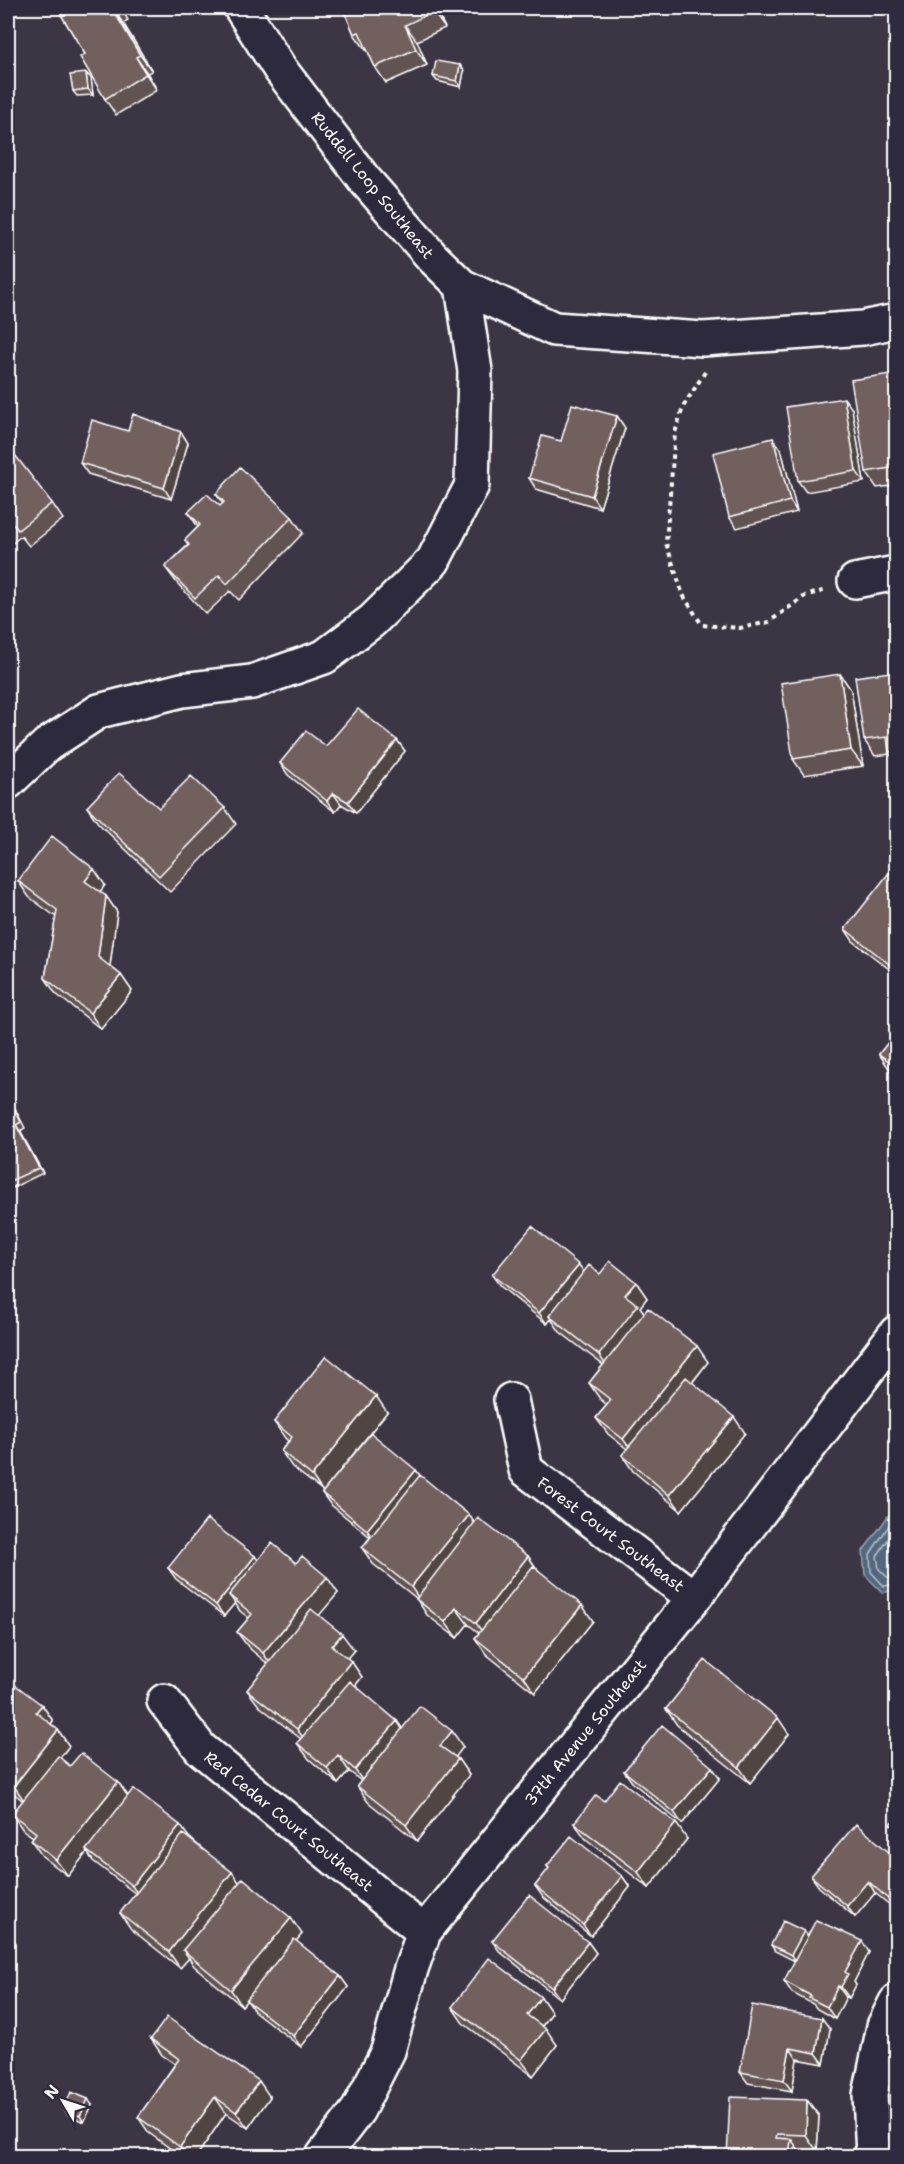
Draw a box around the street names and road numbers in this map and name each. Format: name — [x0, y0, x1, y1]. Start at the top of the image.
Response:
street label: Ruddell Loop Southeast — [307, 107, 439, 263]
street label: Forest Court Southeast — [533, 1472, 688, 1597]
street label: 37th Avenue Southeast — [520, 1655, 651, 1810]
street label: Red Cedar Court Southeast — [200, 1747, 378, 1896]

